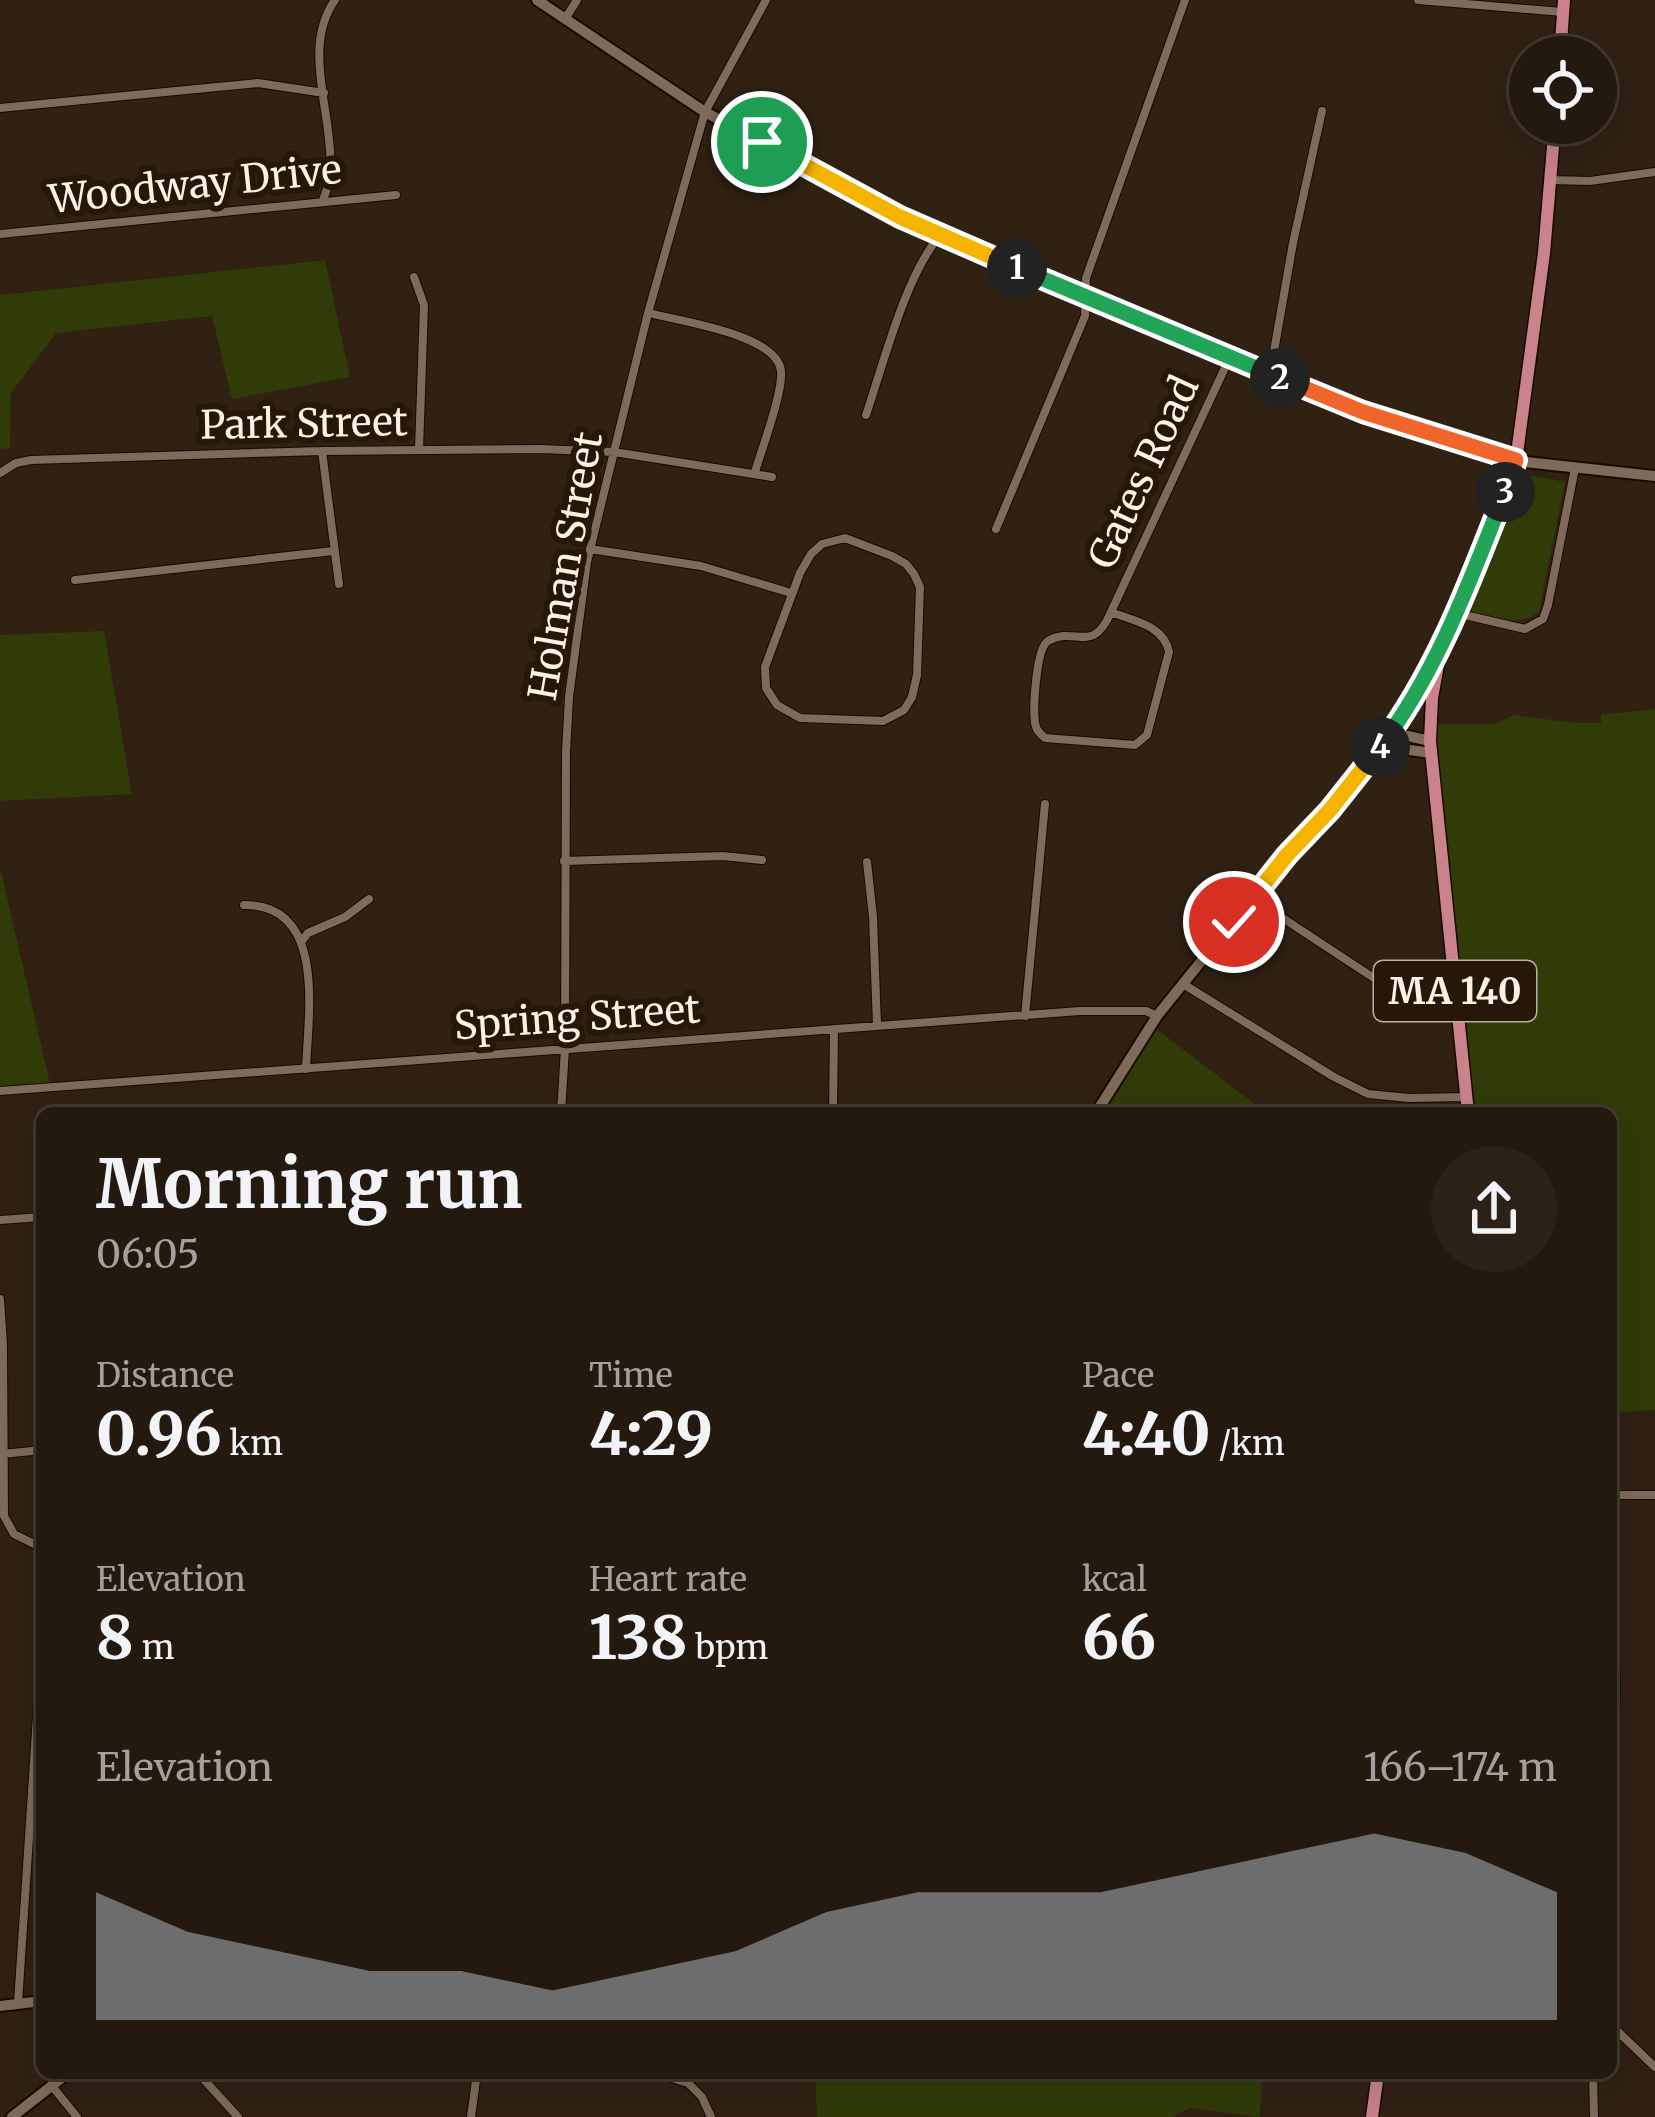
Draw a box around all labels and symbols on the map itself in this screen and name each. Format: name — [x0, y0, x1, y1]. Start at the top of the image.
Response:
pin — [711, 91, 813, 193]
street label: Woodway Drive — [45, 145, 344, 224]
pin: 1 — [987, 238, 1047, 298]
pin: 2 — [1250, 348, 1310, 408]
street label: Gates Road — [1077, 368, 1209, 576]
street label: Park Street — [200, 397, 408, 450]
street label: Holman Street — [518, 428, 613, 704]
pin: 3 — [1475, 462, 1535, 522]
pin: 4 — [1350, 717, 1410, 777]
pin — [1183, 871, 1285, 973]
road number: MA 140 — [1374, 961, 1536, 1021]
street label: Spring Street — [452, 984, 702, 1051]

